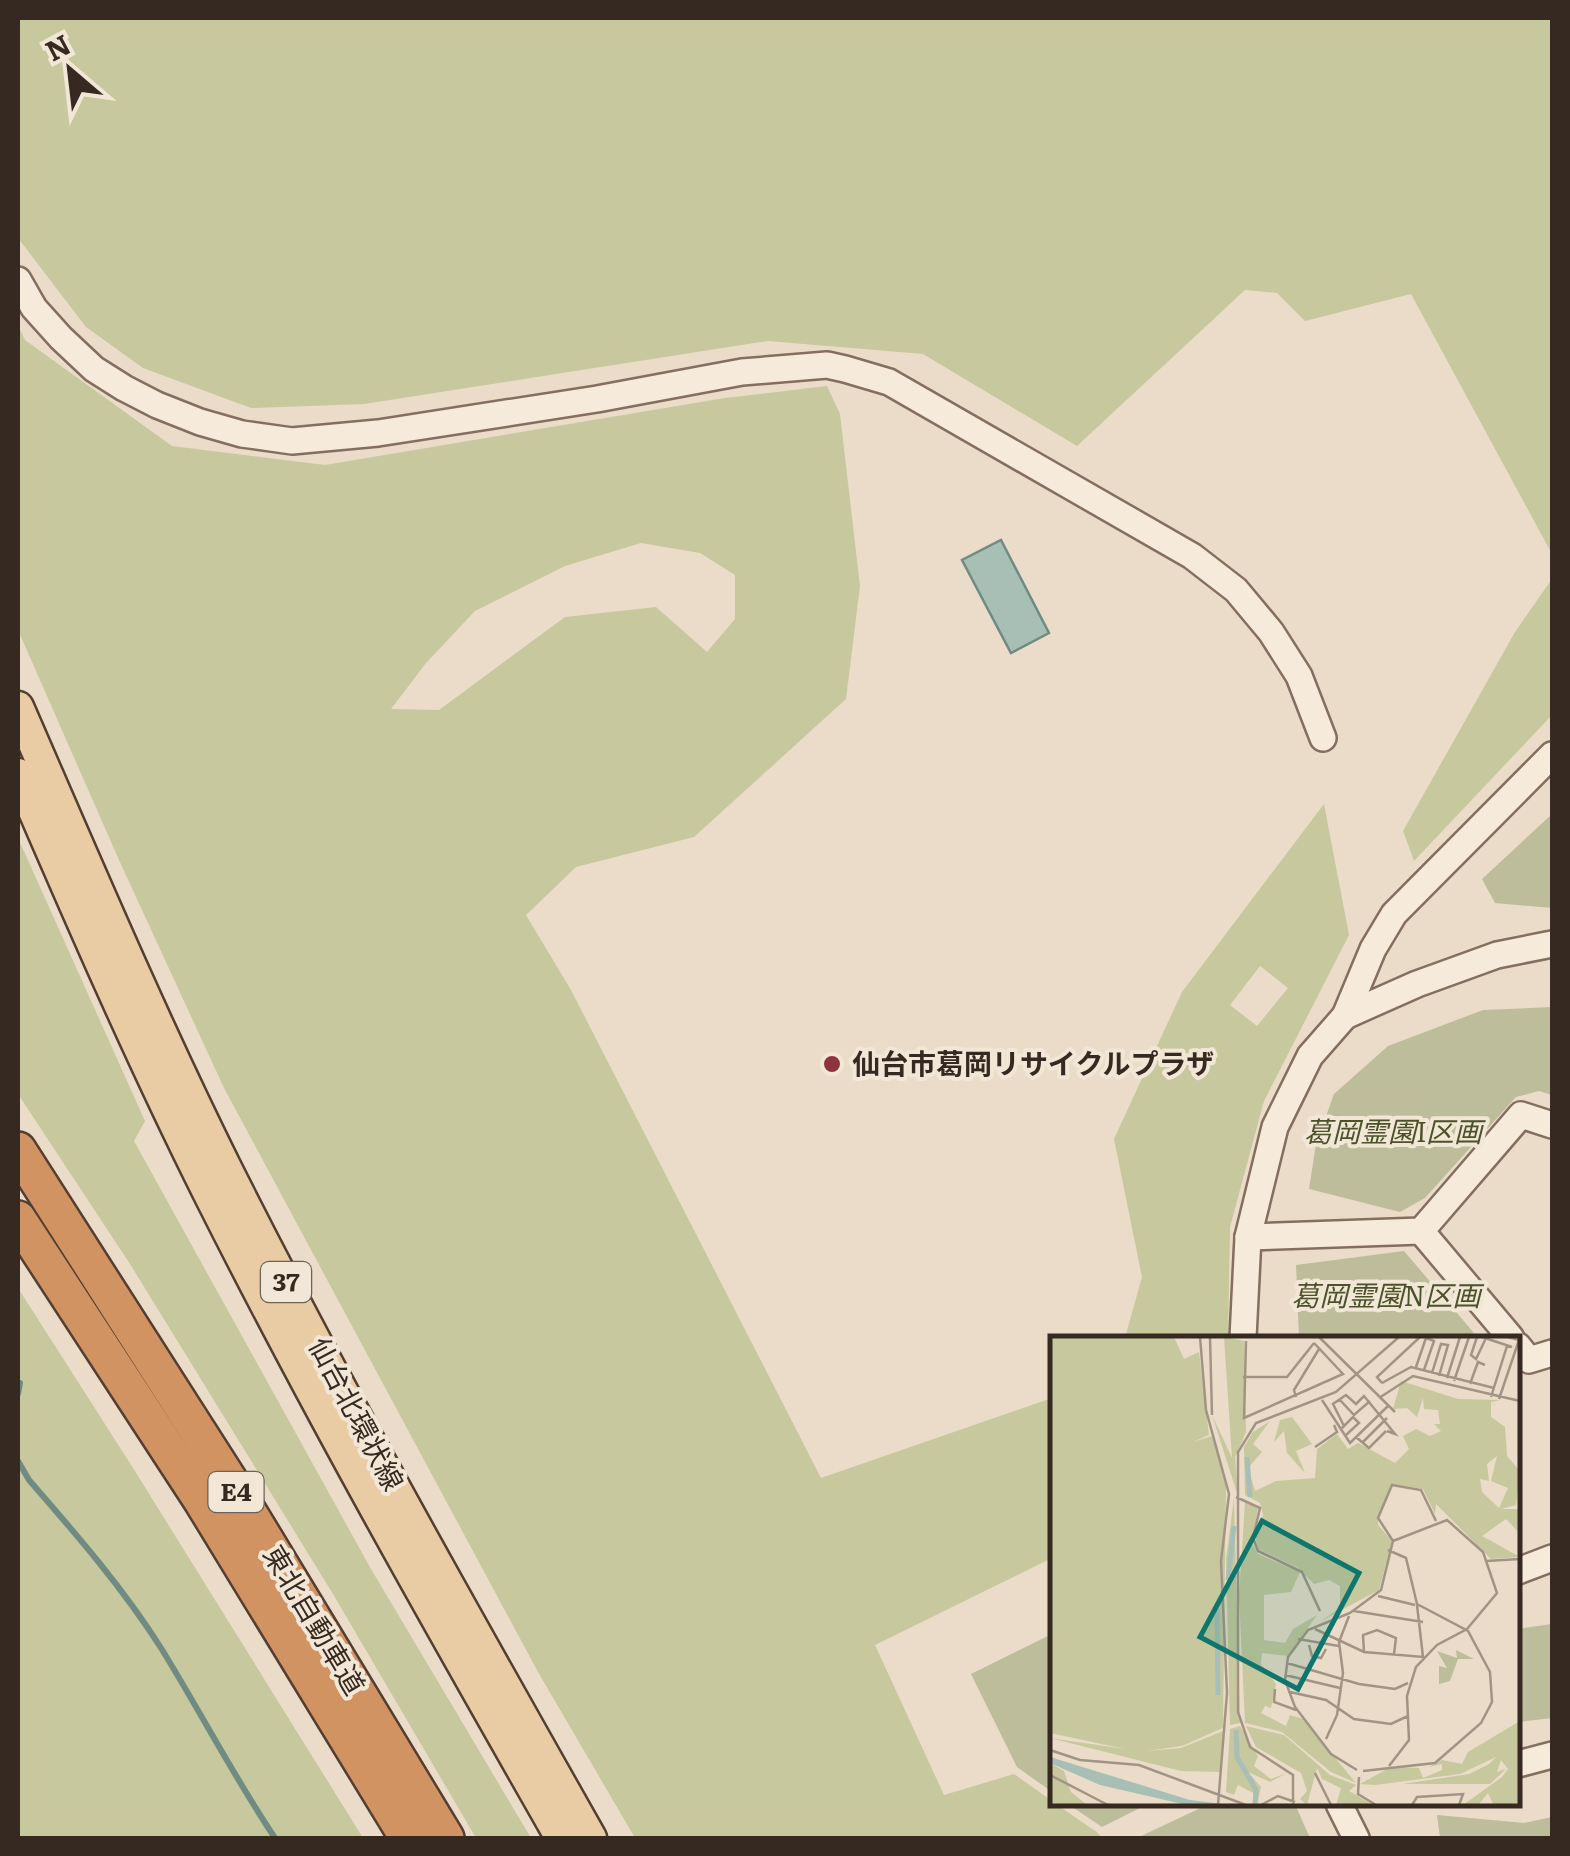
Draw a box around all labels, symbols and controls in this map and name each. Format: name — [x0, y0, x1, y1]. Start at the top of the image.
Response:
north arrow — [20, 20, 120, 120]
text: N — [37, 22, 78, 70]
place label: 仙台市葛岡リサイクルプラザ — [852, 1041, 1215, 1083]
marker: 仙台市葛岡リサイクルプラザ — [821, 1053, 843, 1075]
park label: 葛岡霊園I区画 — [1304, 1109, 1486, 1151]
road number: 37 — [261, 1262, 311, 1302]
park label: 葛岡霊園N区画 — [1292, 1273, 1484, 1315]
street label: 仙台北環状線 — [300, 1329, 416, 1497]
inset map — [1050, 1336, 1520, 1806]
road number: E4 — [208, 1472, 264, 1512]
street label: 東北自動車道 — [254, 1536, 377, 1702]

